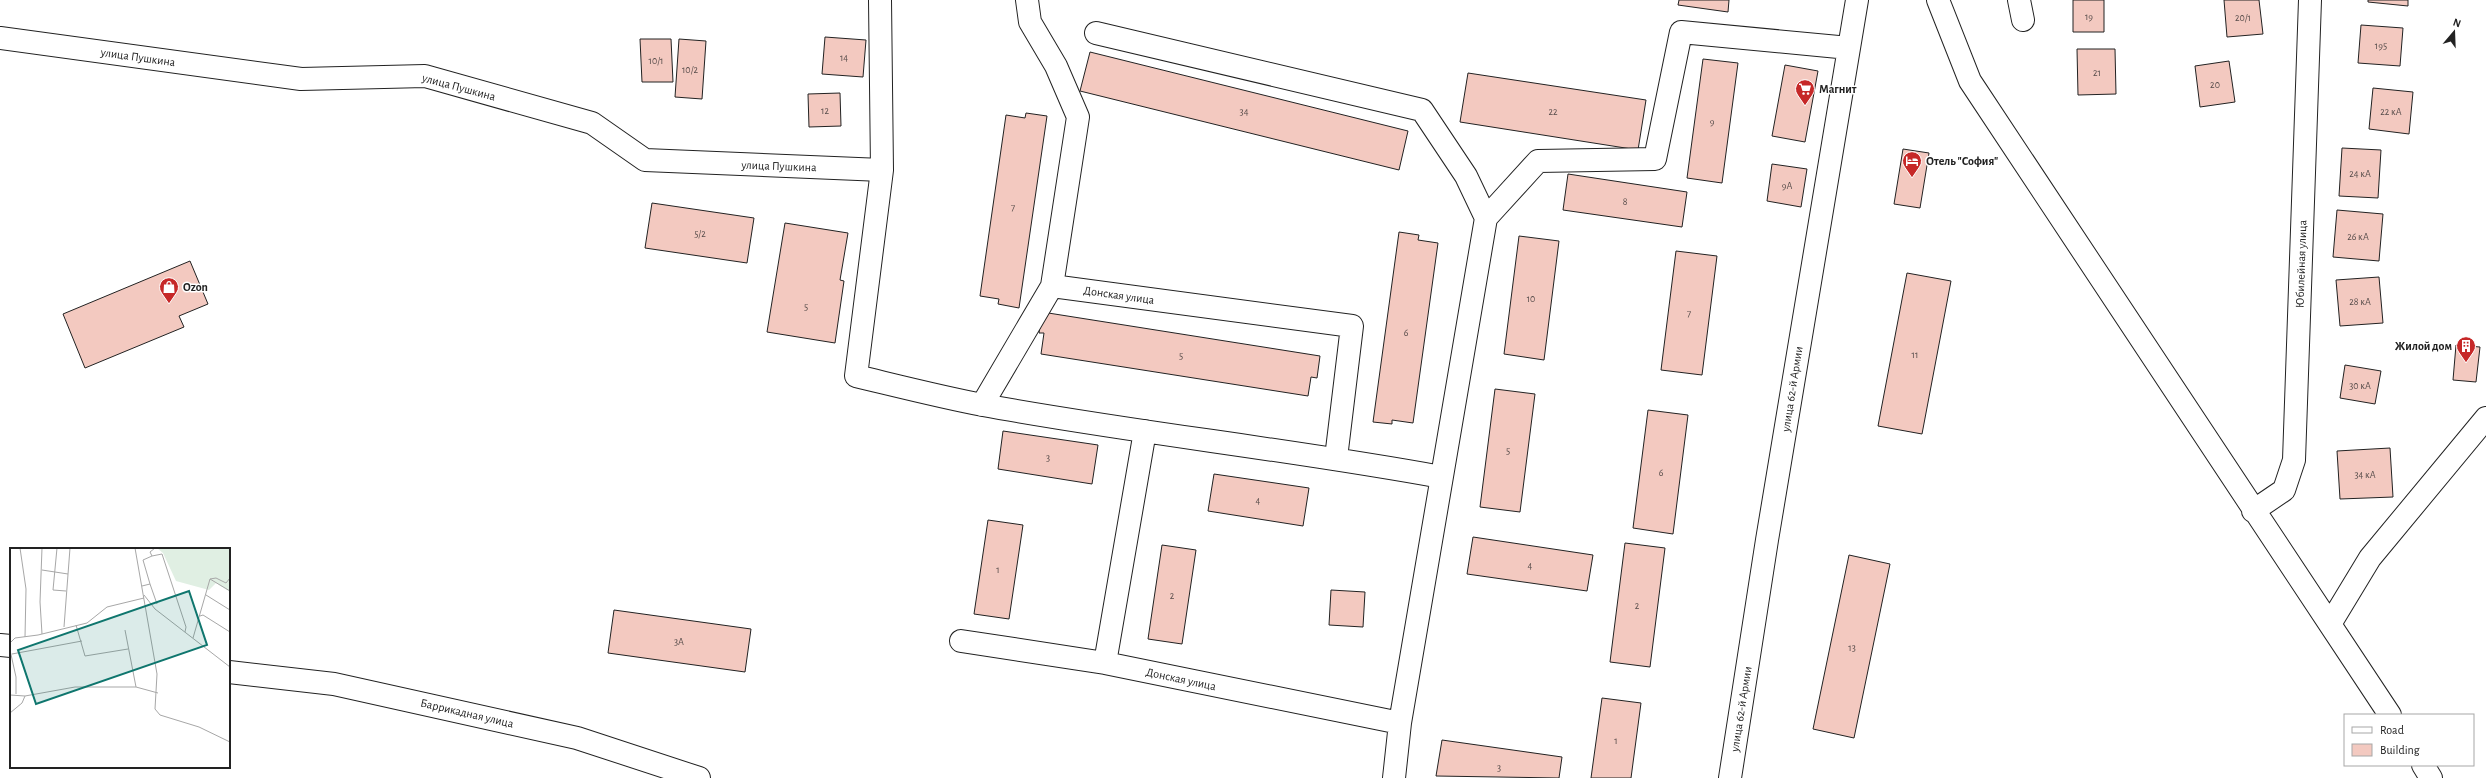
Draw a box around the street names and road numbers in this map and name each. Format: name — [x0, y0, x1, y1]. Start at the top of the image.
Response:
street label: улица Пушкина — [99, 46, 177, 69]
street label: улица Пушкина — [420, 71, 497, 104]
street label: улица Пушкина — [740, 159, 817, 174]
street label: Юбилейная улица — [2293, 219, 2310, 308]
street label: Донская улица — [1083, 284, 1156, 307]
street label: улица 62-й Армии — [1779, 345, 1806, 434]
street label: улица 62-й Армии — [1728, 665, 1755, 754]
street label: Донская улица — [1145, 666, 1218, 693]
street label: Баррикадная улица — [419, 696, 515, 731]

